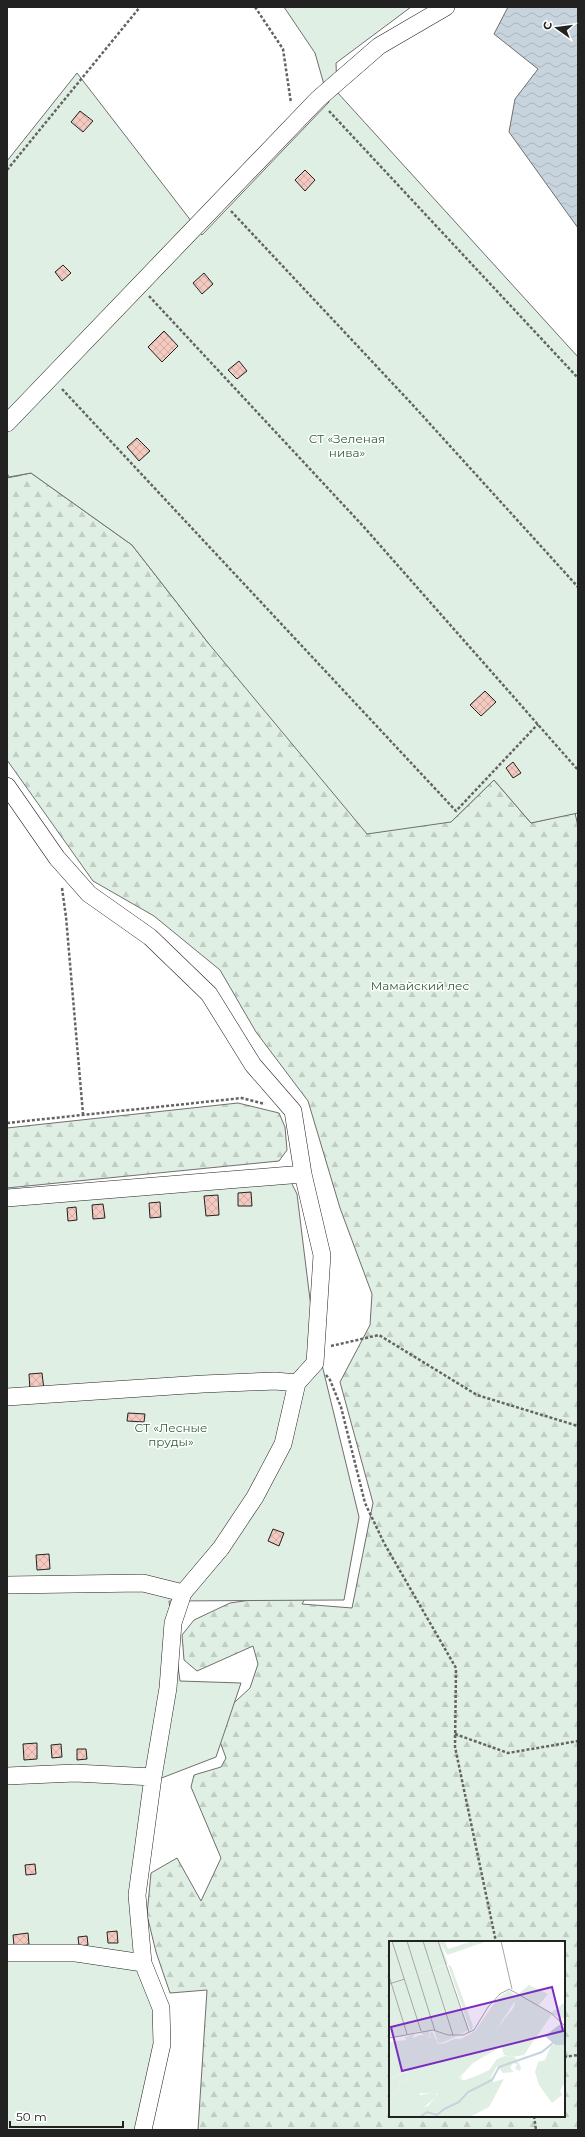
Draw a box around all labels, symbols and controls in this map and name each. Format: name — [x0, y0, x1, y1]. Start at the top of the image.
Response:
north arrow — [537, 8, 577, 48]
text: С — [540, 20, 555, 31]
park label: СТ «Зеленая нива» — [309, 431, 385, 460]
park label: Мамайский лес — [371, 978, 469, 993]
park label: СТ «Лесные пруды» — [135, 1420, 207, 1449]
inset map — [389, 1941, 565, 2117]
scale bar — [10, 2103, 123, 2129]
text: 50 m — [16, 2109, 47, 2124]

